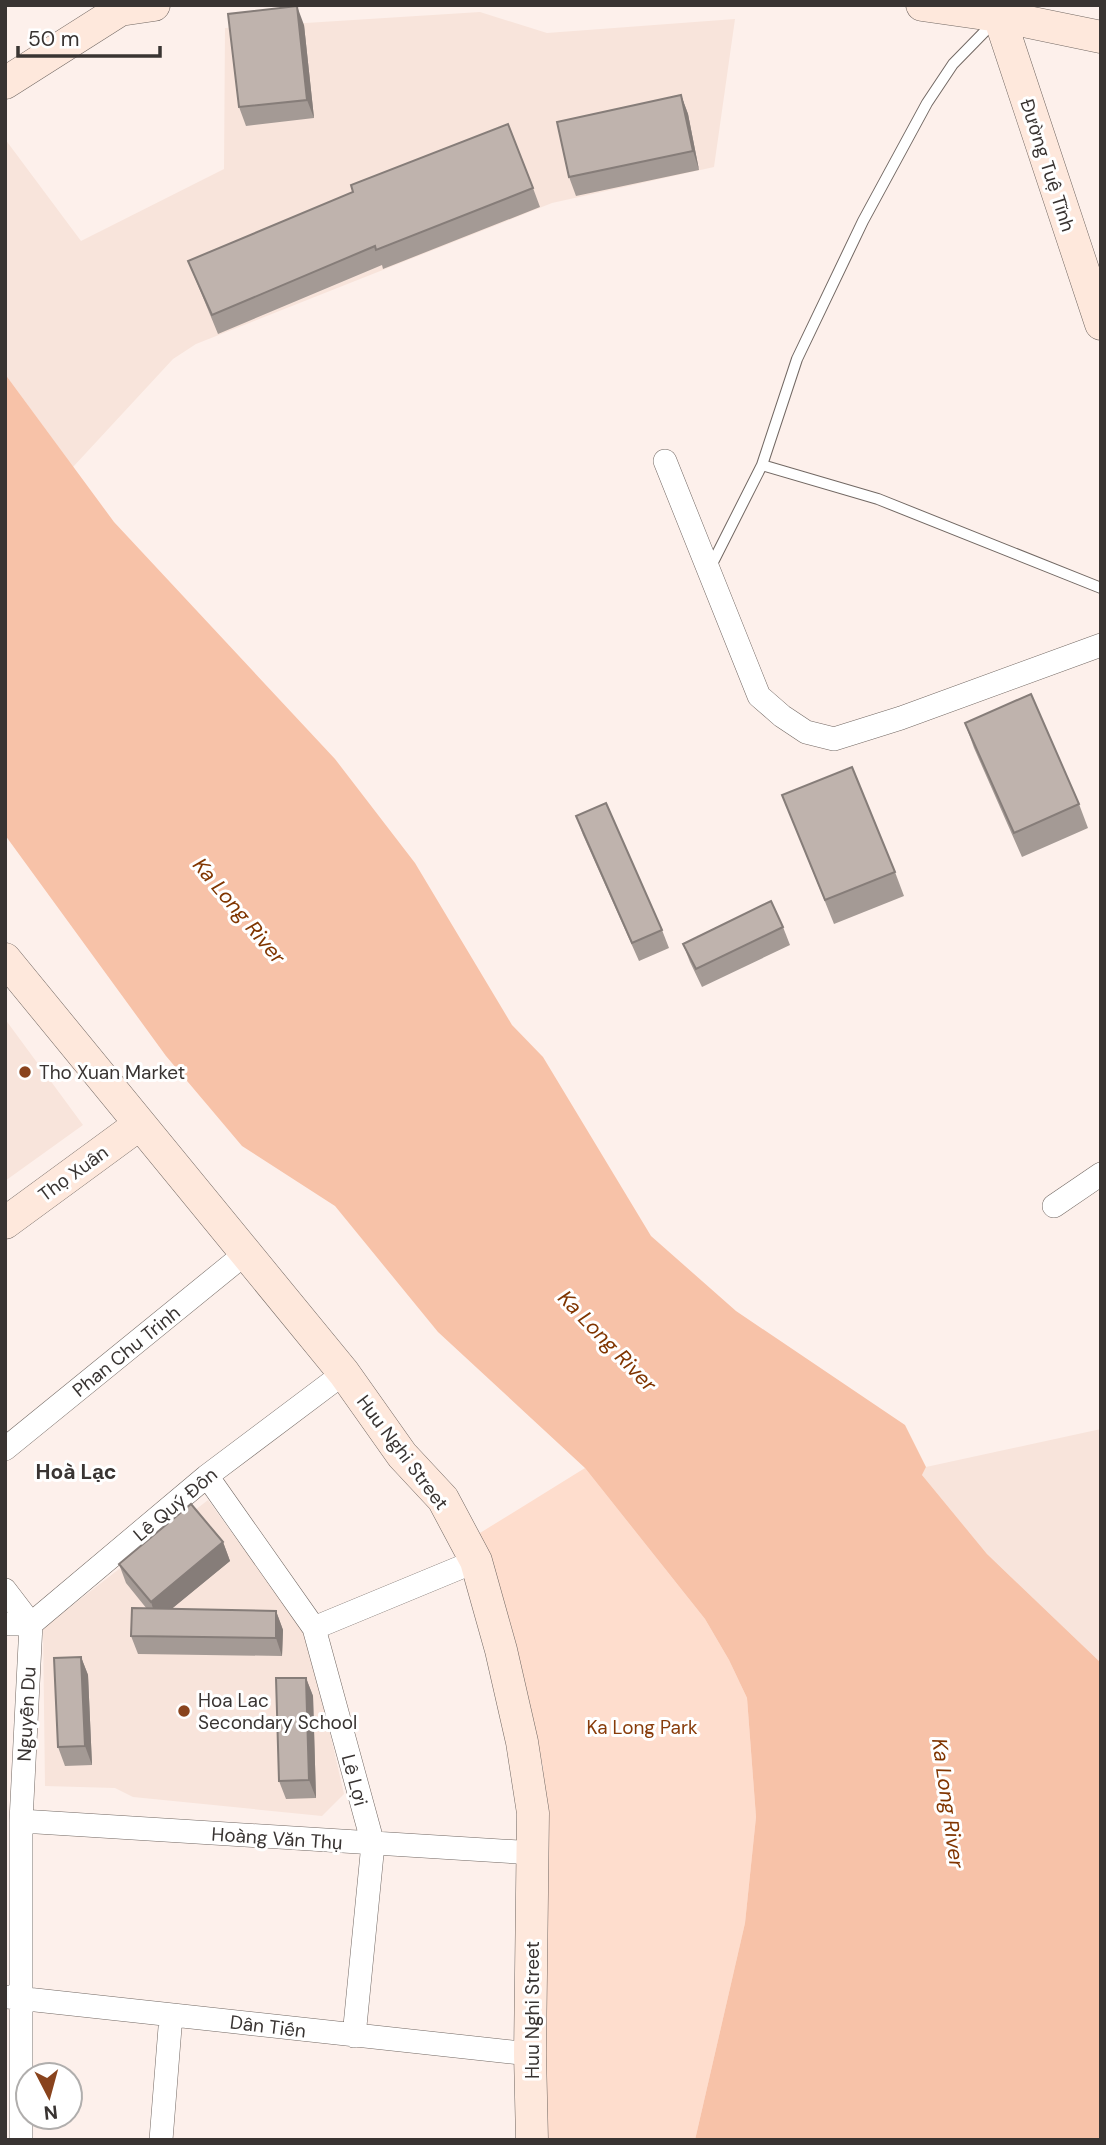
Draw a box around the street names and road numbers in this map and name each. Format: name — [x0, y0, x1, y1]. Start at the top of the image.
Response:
street label: Đường Tuệ Tĩnh — [1014, 96, 1081, 235]
street label: Thọ Xuân — [33, 1140, 113, 1207]
street label: Phan Chu Trinh — [67, 1300, 185, 1403]
street label: Huu Nghi Street — [351, 1390, 454, 1515]
street label: Lê Quý Đôn — [128, 1462, 223, 1547]
street label: Nguyễn Du — [12, 1666, 41, 1762]
street label: Lê Lợi — [336, 1752, 373, 1809]
street label: Hoàng Văn Thụ — [211, 1821, 343, 1856]
street label: Huu Nghi Street — [520, 1941, 545, 2079]
street label: Dân Tiến — [229, 2009, 307, 2044]

